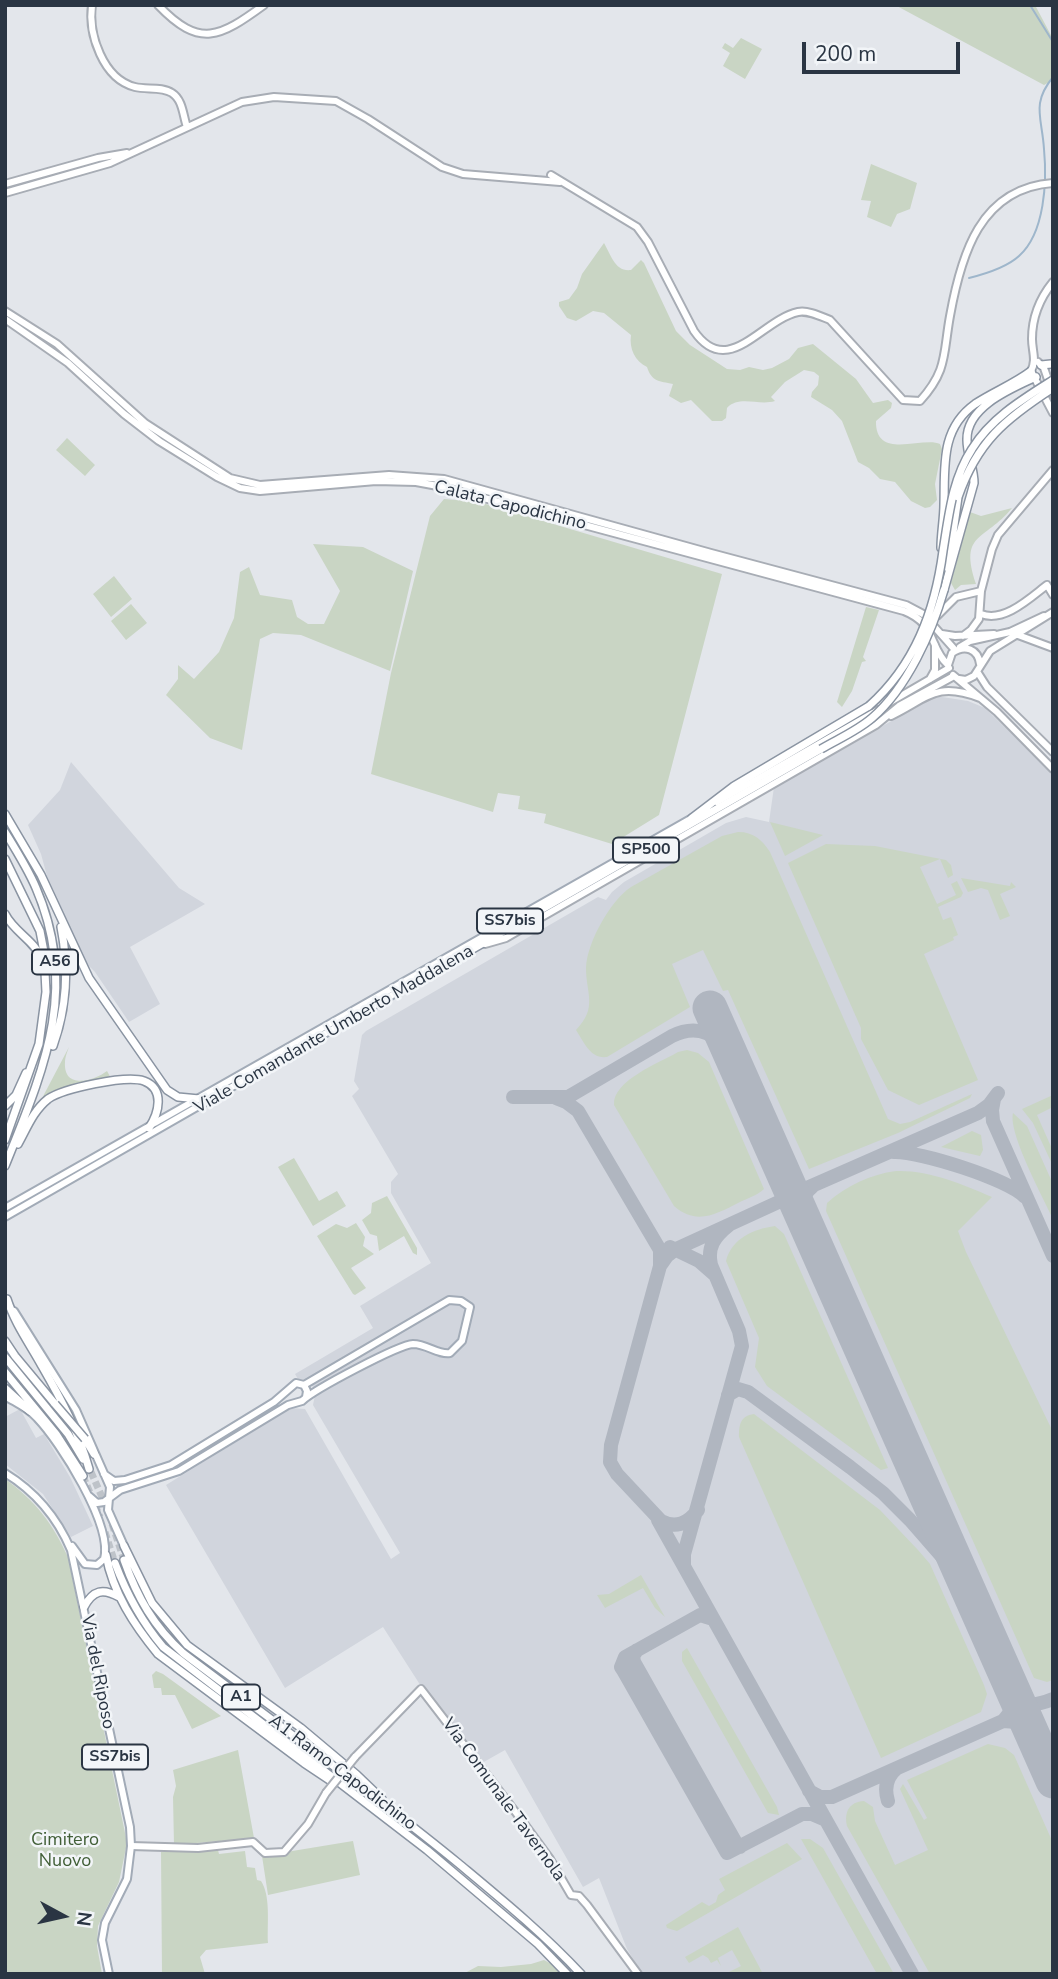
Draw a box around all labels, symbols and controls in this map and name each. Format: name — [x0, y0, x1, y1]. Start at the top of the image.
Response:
scale bar — [806, 28, 964, 72]
text: 200 m — [815, 40, 876, 68]
street label: Calata Capodichino — [432, 477, 588, 535]
road number: SP500 — [613, 838, 679, 862]
road number: SS7bis — [477, 909, 543, 934]
street label: Viale Comandante Umberto Maddalena — [190, 941, 478, 1119]
road number: A56 — [32, 950, 78, 974]
street label: Via del Riposo — [75, 1613, 119, 1731]
road number: A1 — [222, 1684, 260, 1709]
street label: A1 Ramo Capodichino — [264, 1710, 420, 1836]
street label: Via Comunale Tavernola — [437, 1714, 569, 1886]
road number: SS7bis — [82, 1744, 148, 1770]
park label: Cimitero Nuovo — [31, 1830, 99, 1872]
north arrow — [28, 1881, 98, 1951]
text: N — [70, 1910, 98, 1928]

